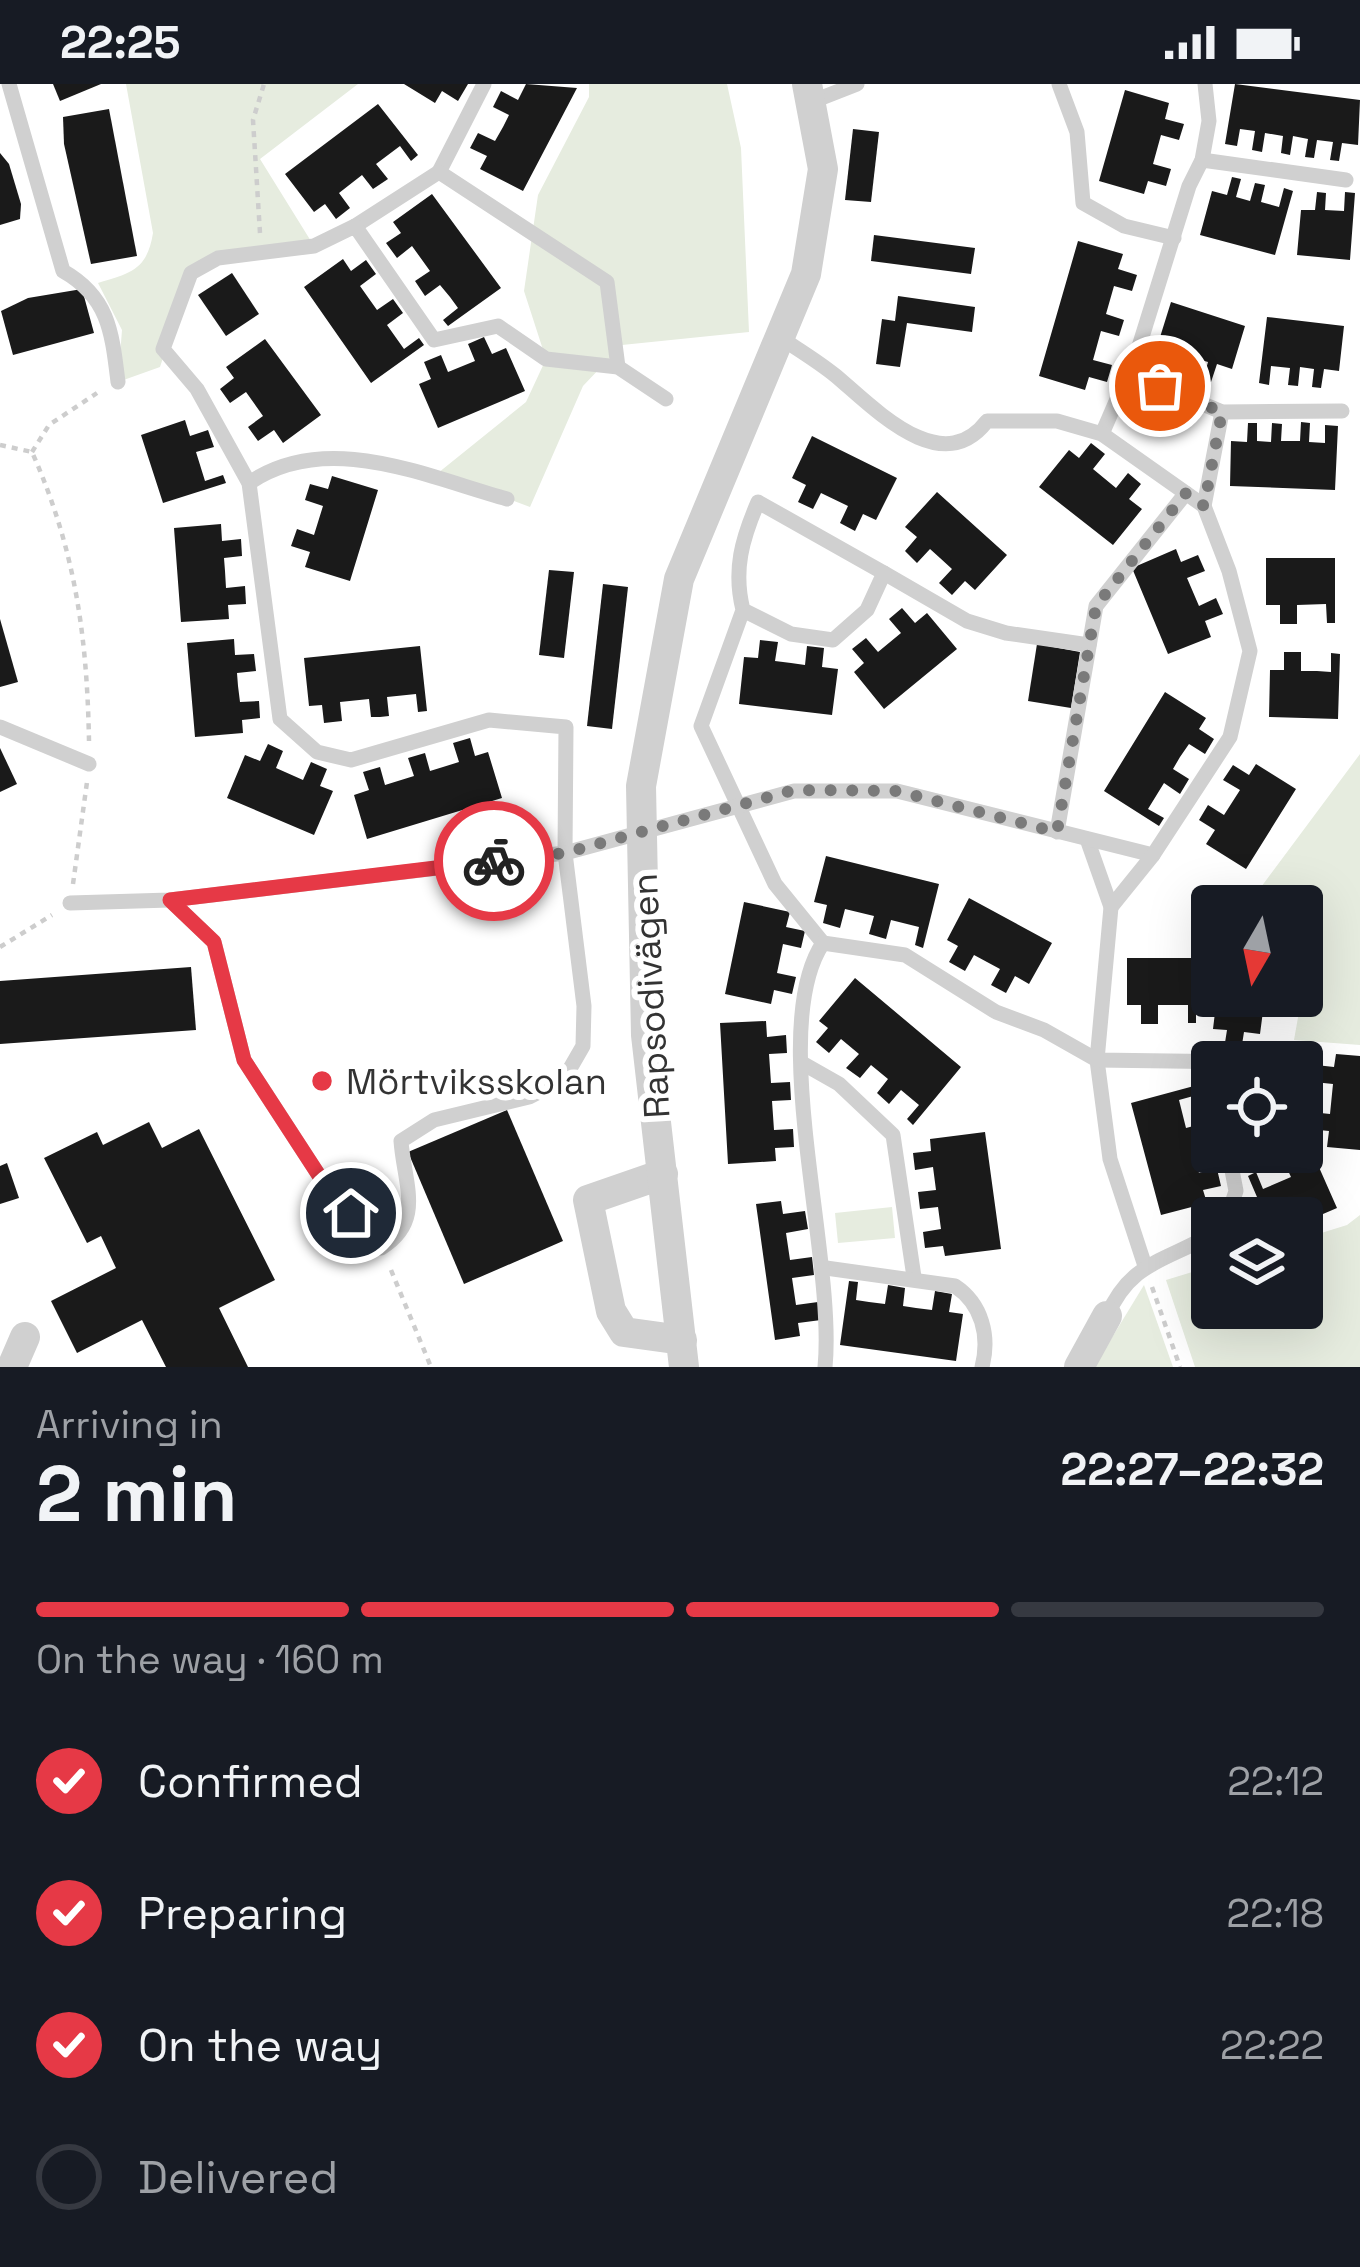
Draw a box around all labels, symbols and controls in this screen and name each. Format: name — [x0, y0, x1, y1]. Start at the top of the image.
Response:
text: 22:25 — [60, 14, 181, 71]
pin — [1109, 335, 1211, 437]
icon: bag — [1127, 353, 1193, 419]
courier — [434, 801, 554, 921]
icon: bike — [461, 828, 527, 894]
street label: Rapsodivägen — [622, 872, 680, 1120]
north arrow — [1191, 885, 1323, 1017]
map controls — [1191, 885, 1323, 1329]
button: locate — [1191, 1041, 1323, 1173]
place label: Mörtviksskolan — [346, 1059, 607, 1105]
marker: Mörtviksskolan — [309, 1068, 335, 1094]
pin — [300, 1162, 402, 1264]
icon: home — [318, 1180, 384, 1246]
button: layers — [1191, 1197, 1323, 1329]
text: Arriving in — [36, 1400, 223, 1449]
text: 22:27–22:32 — [1061, 1441, 1324, 1498]
text: 2 min — [36, 1444, 238, 1544]
text: On the way · 160 m — [36, 1635, 384, 1684]
icon: check — [36, 1748, 102, 1814]
text: Confirmed — [138, 1753, 363, 1810]
text: 22:12 — [1227, 1757, 1324, 1806]
icon: check — [36, 1880, 102, 1946]
text: Preparing — [138, 1885, 347, 1942]
text: 22:18 — [1226, 1889, 1324, 1938]
icon: check — [36, 2012, 102, 2078]
text: On the way — [138, 2017, 382, 2074]
text: 22:22 — [1220, 2021, 1324, 2070]
text: Delivered — [138, 2149, 338, 2206]

